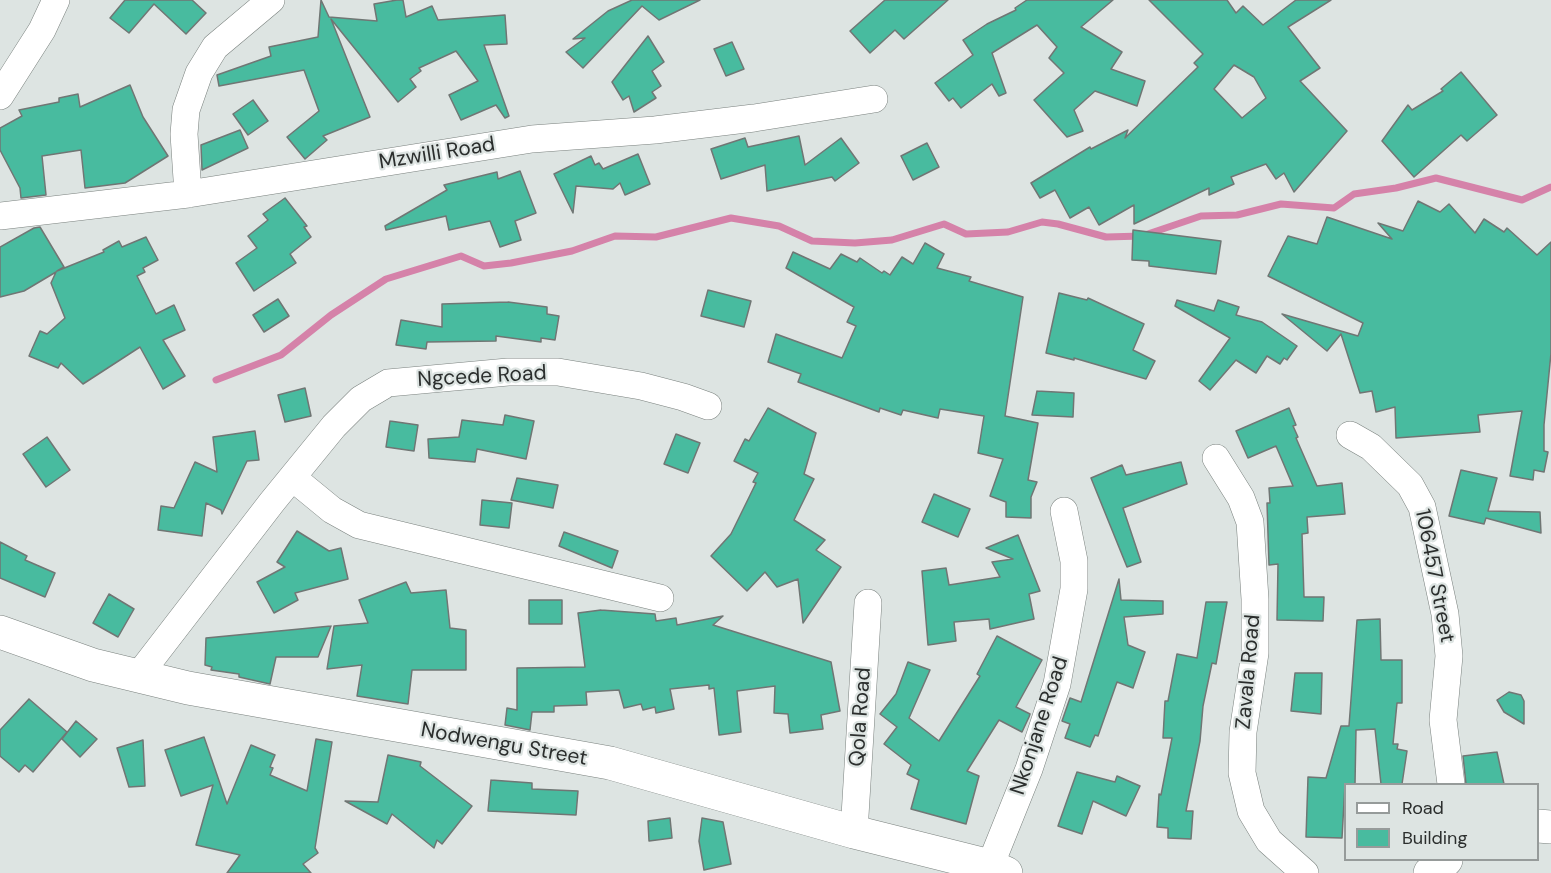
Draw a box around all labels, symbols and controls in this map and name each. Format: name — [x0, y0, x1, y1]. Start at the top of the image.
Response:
street label: Mzwilli Road — [377, 132, 497, 176]
street label: Ngcede Road — [417, 361, 547, 393]
street label: 106457 Street — [1409, 507, 1459, 645]
street label: Zavala Road — [1231, 614, 1267, 730]
street label: Nkonjane Road — [1006, 654, 1074, 798]
street label: Qola Road — [845, 667, 877, 767]
street label: Nodwengu Street — [419, 718, 589, 772]
legend — [1344, 783, 1539, 861]
text: Road — [1402, 796, 1444, 820]
text: Building — [1402, 826, 1467, 850]

